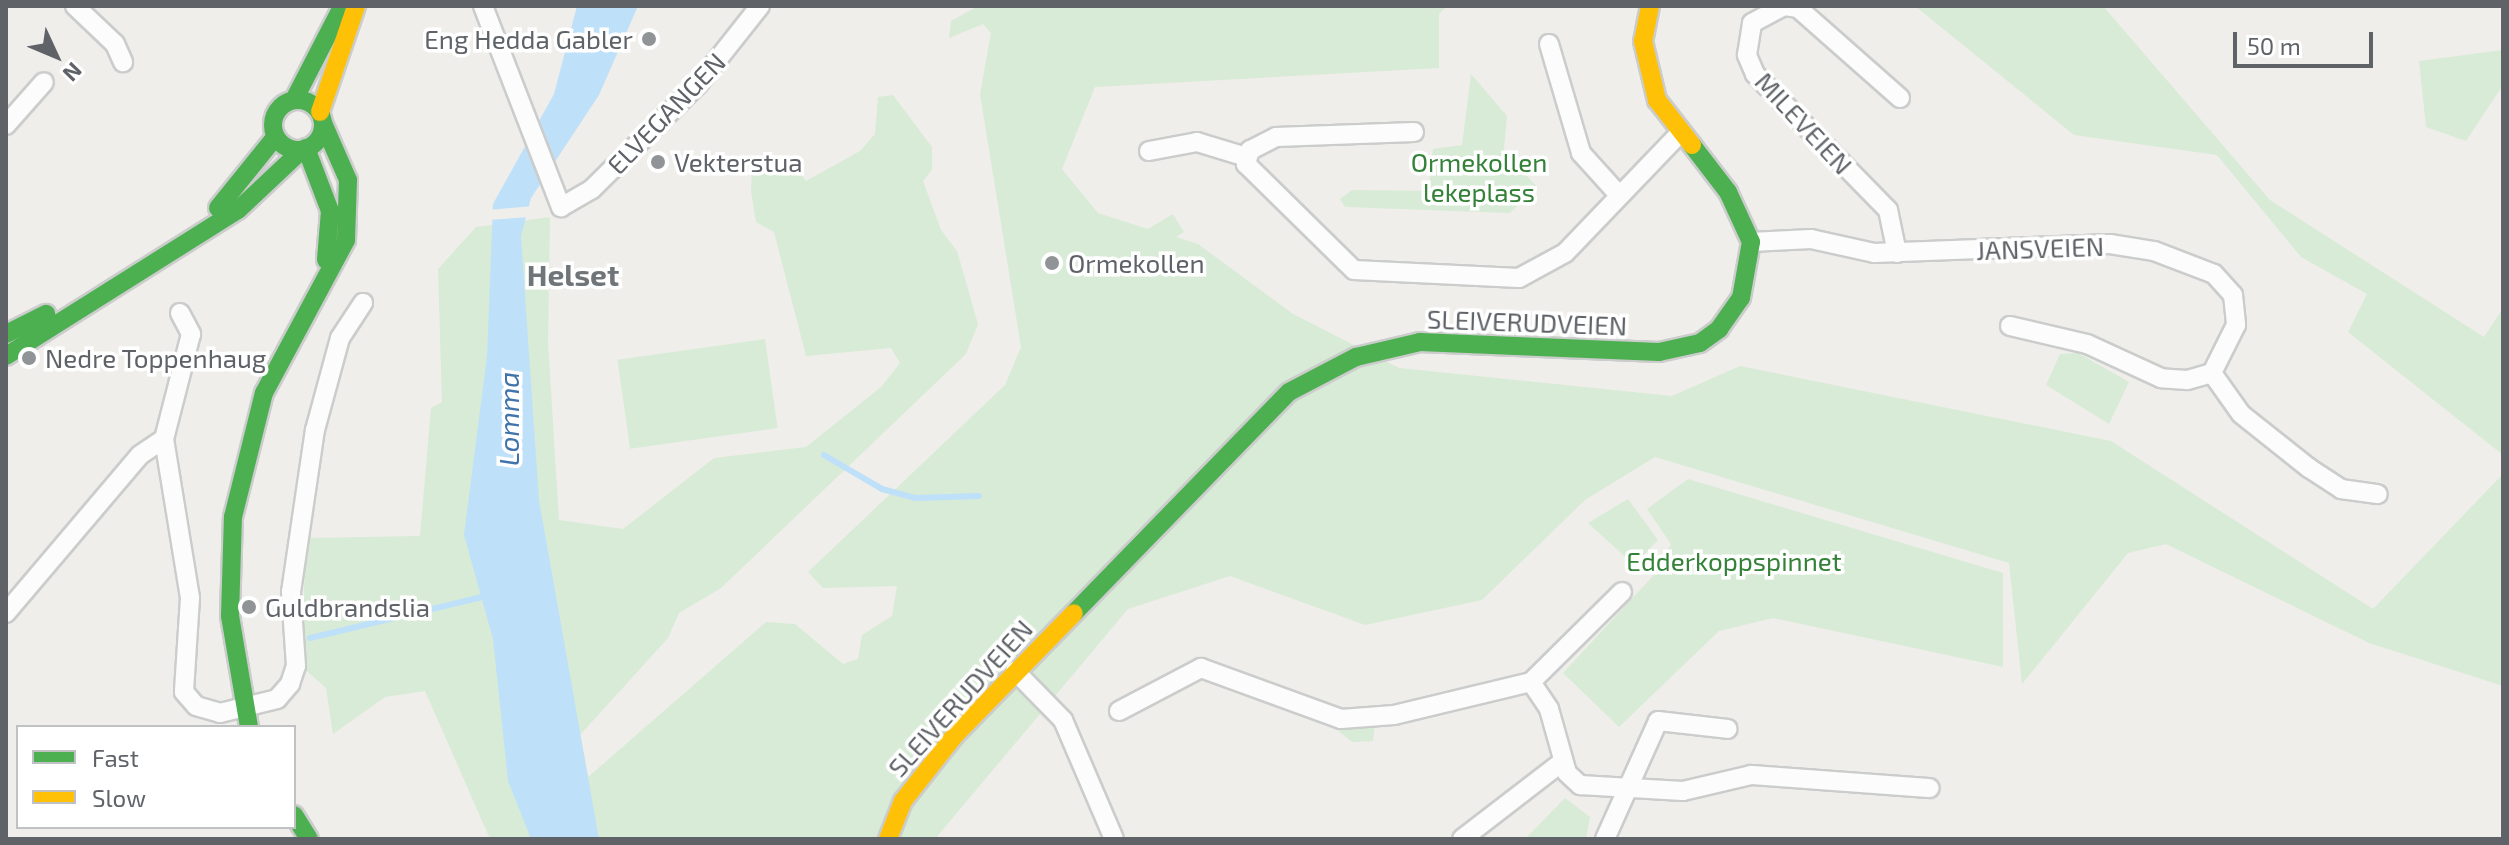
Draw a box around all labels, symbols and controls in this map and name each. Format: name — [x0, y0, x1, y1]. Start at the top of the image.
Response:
north arrow — [16, 16, 96, 96]
scale bar — [2237, 16, 2377, 66]
place label: Eng Hedda Gabler — [424, 23, 633, 55]
marker: Eng Hedda Gabler — [640, 30, 658, 48]
text: 50 m — [2247, 31, 2301, 60]
street label: ELVEGANGEN — [601, 46, 731, 180]
text: N — [58, 58, 88, 87]
street label: MILEVEIEN — [1749, 66, 1859, 180]
place label: Vekterstua — [674, 146, 803, 178]
park label: Ormekollen lekeplass — [1411, 146, 1547, 208]
marker: Vekterstua — [649, 153, 667, 171]
street label: JANSVEIEN — [1975, 230, 2105, 266]
place label: Ormekollen — [1068, 247, 1205, 279]
marker: Ormekollen — [1043, 254, 1061, 272]
district label: Helset — [527, 256, 619, 292]
street label: SLEIVERUDVEIEN — [1426, 303, 1628, 341]
place label: Nedre Toppenhaug — [45, 342, 267, 374]
marker: Nedre Toppenhaug — [20, 349, 38, 367]
water label: Lomma — [491, 372, 525, 466]
park label: Edderkoppspinnet — [1626, 545, 1842, 577]
place label: Guldbrandslia — [265, 591, 430, 623]
marker: Guldbrandslia — [240, 598, 258, 616]
street label: SLEIVERUDVEIEN — [881, 613, 1039, 783]
legend — [16, 725, 296, 829]
text: Fast — [92, 743, 139, 772]
text: Slow — [92, 783, 146, 812]

